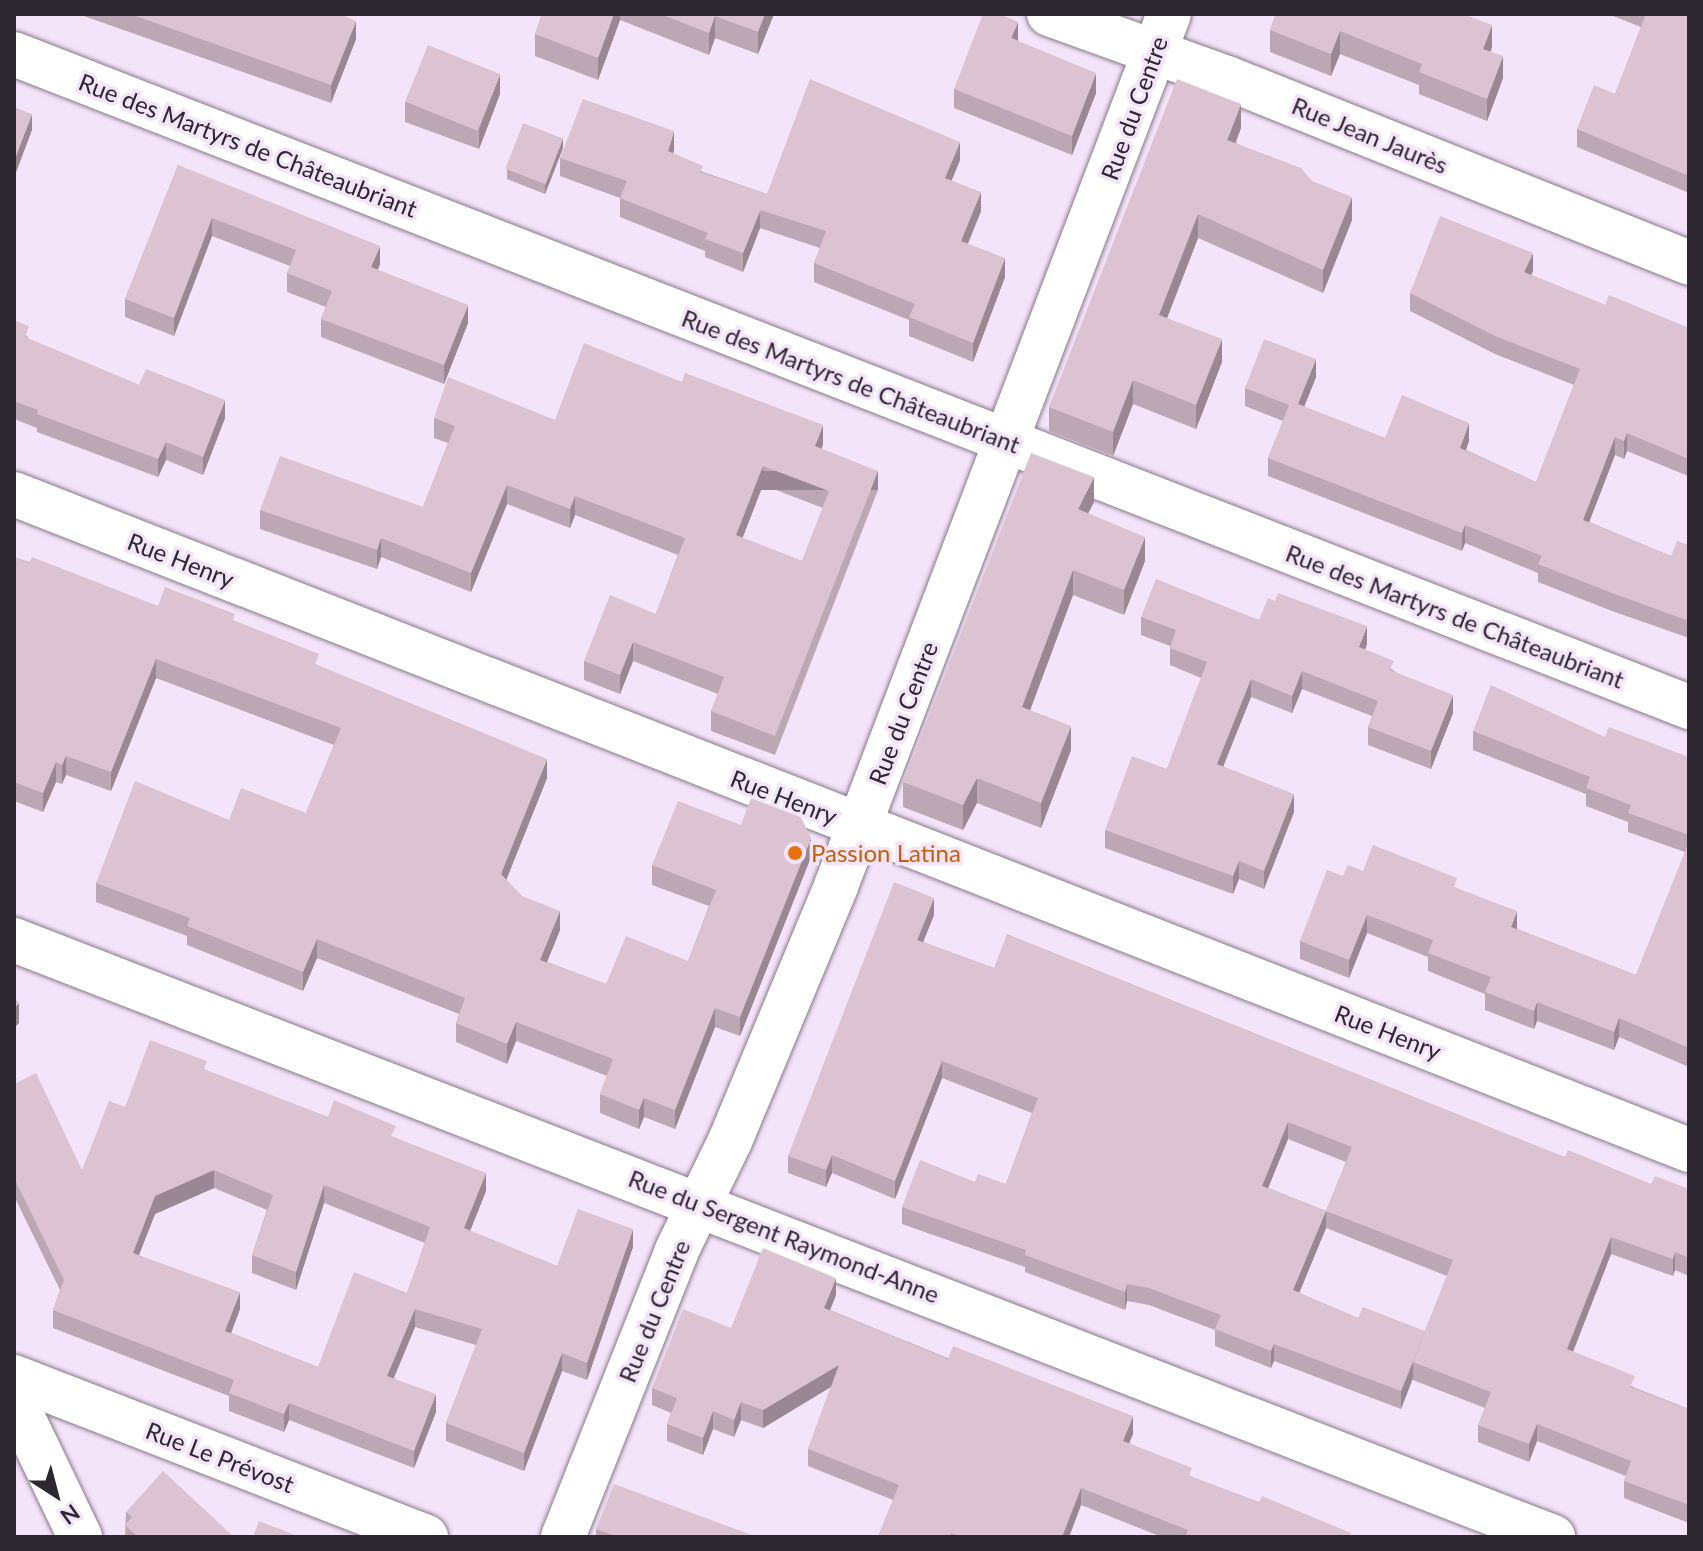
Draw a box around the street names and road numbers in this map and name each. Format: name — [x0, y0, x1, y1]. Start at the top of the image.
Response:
street label: Rue du Centre — [1095, 32, 1173, 184]
street label: Rue des Martyrs de Châteaubriant — [75, 67, 421, 223]
street label: Rue Jean Jaurès — [1287, 90, 1453, 180]
street label: Rue des Martyrs de Châteaubriant — [678, 303, 1024, 459]
street label: Rue Henry — [124, 527, 238, 593]
street label: Rue des Martyrs de Châteaubriant — [1282, 538, 1628, 694]
street label: Rue du Centre — [863, 637, 943, 789]
street label: Rue Henry — [727, 764, 841, 830]
street label: Rue Henry — [1331, 999, 1445, 1065]
street label: Rue du Sergent Raymond-Anne — [625, 1163, 943, 1309]
street label: Rue du Centre — [612, 1236, 696, 1386]
street label: Rue Le Prévost — [142, 1416, 298, 1498]

